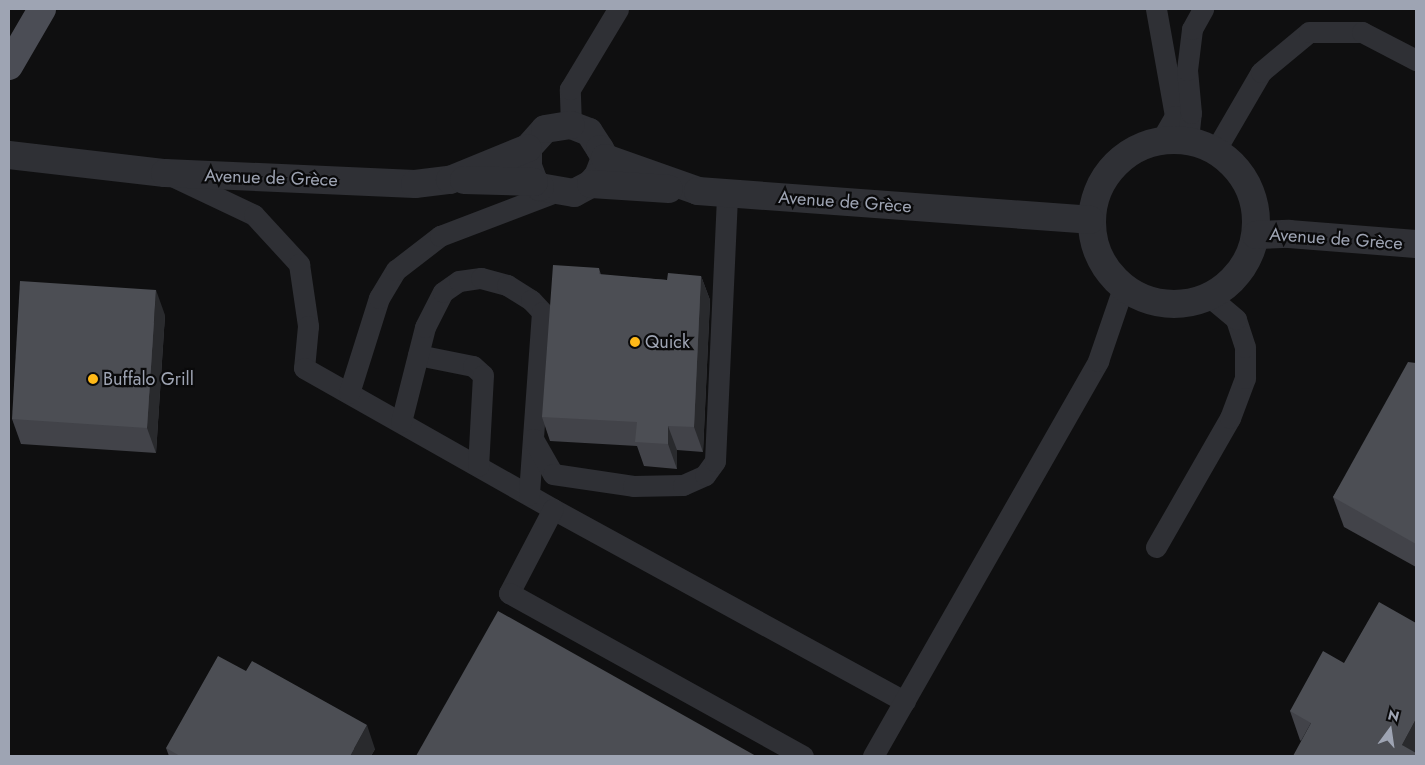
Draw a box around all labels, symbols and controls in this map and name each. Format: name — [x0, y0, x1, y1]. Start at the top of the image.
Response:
street label: Avenue de Grèce — [204, 165, 338, 191]
street label: Avenue de Grèce — [778, 187, 912, 217]
street label: Avenue de Grèce — [1269, 224, 1403, 254]
place label: Quick — [645, 331, 690, 353]
marker: Quick — [629, 336, 641, 348]
place label: Buffalo Grill — [103, 368, 194, 390]
marker: Buffalo Grill — [87, 373, 99, 385]
text: N — [1386, 704, 1401, 726]
north arrow — [1365, 705, 1415, 755]

